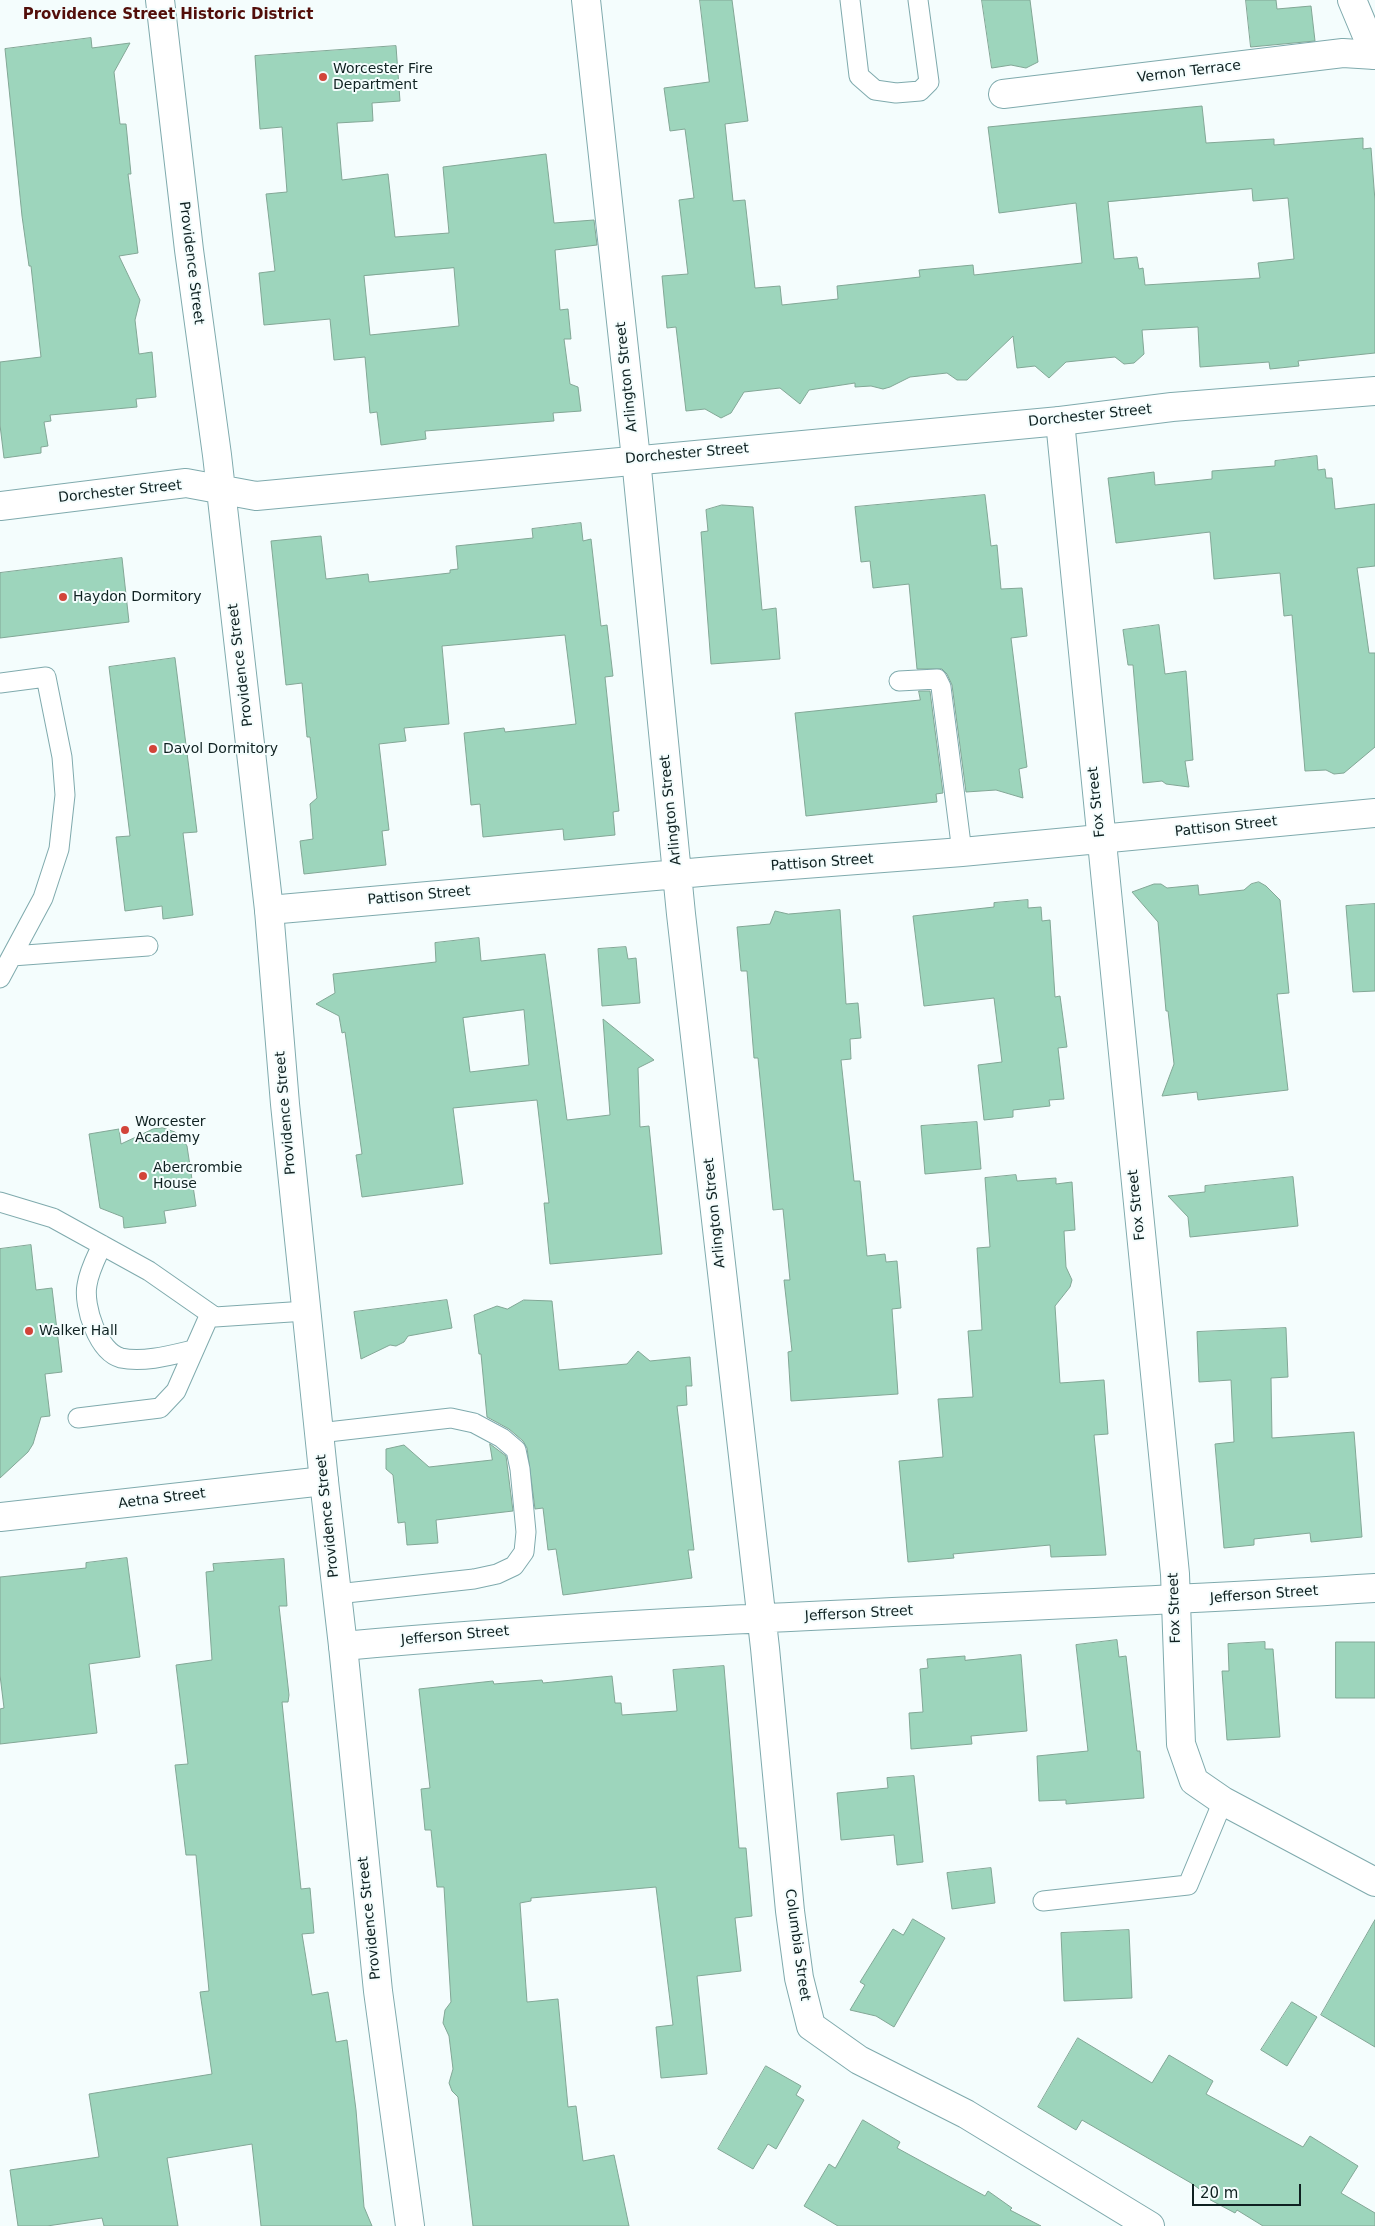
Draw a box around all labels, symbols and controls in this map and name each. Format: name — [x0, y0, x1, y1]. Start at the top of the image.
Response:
district label: Providence Street Historic District — [23, 6, 313, 24]
street label: Vernon Terrace — [1136, 57, 1242, 87]
place label: Worcester Fire Department — [333, 61, 433, 94]
marker: Worcester Fire Department — [317, 71, 329, 83]
street label: Providence Street — [175, 200, 207, 326]
street label: Arlington Street — [613, 321, 641, 433]
street label: Dorchester Street — [1027, 401, 1153, 431]
street label: Dorchester Street — [624, 440, 750, 468]
street label: Dorchester Street — [57, 477, 183, 507]
place label: Haydon Dormitory — [73, 589, 202, 605]
marker: Haydon Dormitory — [57, 591, 69, 603]
street label: Providence Street — [225, 602, 257, 728]
place label: Davol Dormitory — [163, 741, 278, 757]
marker: Davol Dormitory — [147, 743, 159, 755]
street label: Arlington Street — [657, 754, 685, 866]
street label: Fox Street — [1085, 766, 1109, 838]
street label: Pattison Street — [1174, 813, 1278, 841]
street label: Pattison Street — [770, 851, 874, 875]
street label: Pattison Street — [367, 883, 471, 909]
street label: Providence Street — [272, 1050, 300, 1176]
place label: Worcester Academy — [135, 1114, 205, 1146]
marker: Worcester Academy — [119, 1124, 131, 1136]
street label: Arlington Street — [701, 1157, 729, 1269]
place label: Abercrombie House — [153, 1160, 242, 1192]
street label: Fox Street — [1125, 1169, 1149, 1241]
marker: Abercrombie House — [137, 1170, 149, 1182]
place label: Walker Hall — [39, 1323, 118, 1339]
marker: Walker Hall — [23, 1325, 35, 1337]
street label: Providence Street — [313, 1453, 343, 1579]
street label: Aetna Street — [117, 1485, 207, 1513]
street label: Fox Street — [1165, 1572, 1185, 1644]
street label: Jefferson Street — [1209, 1583, 1319, 1607]
street label: Jefferson Street — [804, 1603, 914, 1625]
street label: Jefferson Street — [400, 1623, 510, 1649]
street label: Providence Street — [355, 1855, 385, 1981]
street label: Columbia Street — [781, 1888, 813, 2002]
scale bar — [1195, 2174, 1304, 2206]
text: 20 m — [1200, 2184, 1238, 2202]

